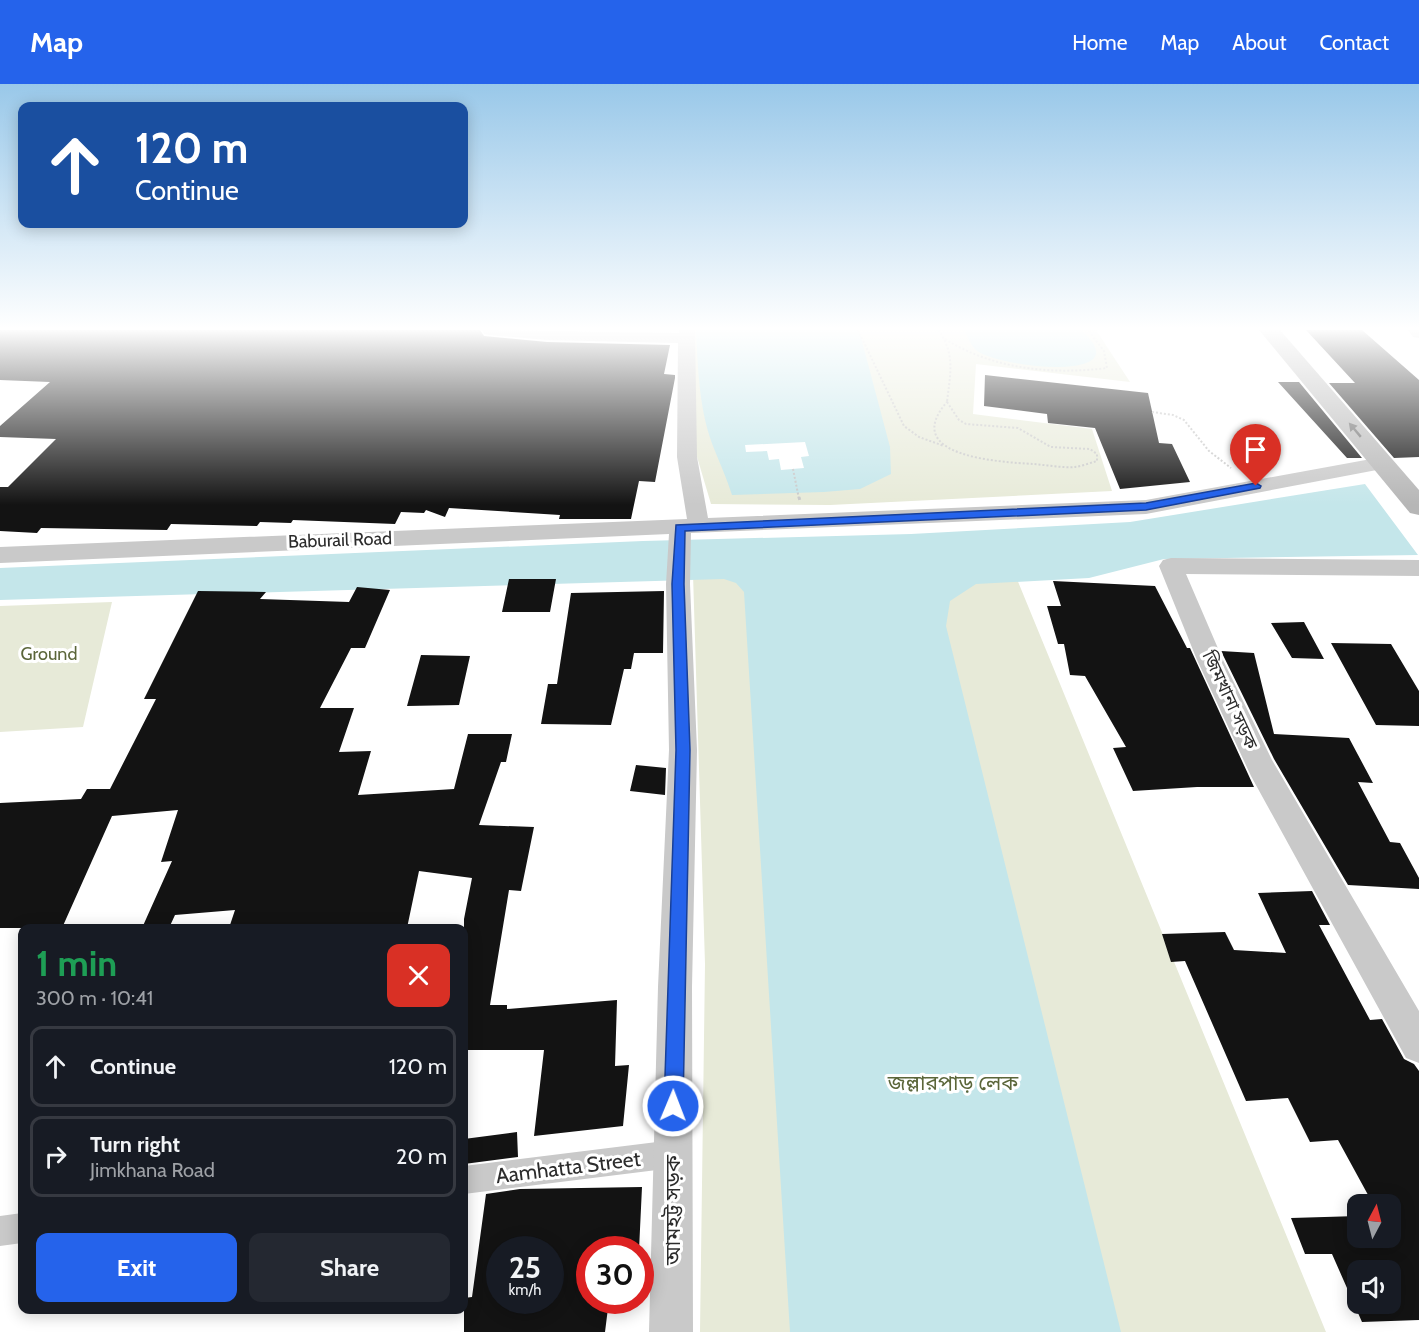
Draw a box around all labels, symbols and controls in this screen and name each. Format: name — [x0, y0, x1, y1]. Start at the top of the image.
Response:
text: Map — [30, 25, 83, 59]
text: Home — [1072, 30, 1128, 55]
text: Map — [1161, 30, 1199, 55]
text: About — [1232, 30, 1286, 55]
text: Contact — [1319, 30, 1389, 55]
text: 120 m — [135, 122, 248, 174]
icon: ahead — [36, 126, 114, 204]
text: Continue — [135, 174, 239, 207]
one-way arrow — [1349, 423, 1362, 438]
pin — [1230, 424, 1281, 486]
icon: arrive — [1239, 433, 1272, 466]
street label: Baburail Road — [288, 527, 392, 553]
park label: Ground — [21, 643, 77, 665]
street label: জিমখানা সড়ক — [1197, 646, 1263, 753]
text: 1 min — [36, 941, 117, 985]
button: close — [387, 944, 450, 1007]
text: 300 m · 10:41 — [36, 986, 153, 1010]
icon: ahead — [39, 1050, 72, 1083]
text: Continue — [90, 1053, 176, 1080]
text: 120 m — [389, 1053, 447, 1080]
park label: জল্লারপাড় লেক — [887, 1070, 1019, 1095]
position arrow — [641, 1074, 705, 1138]
text: Turn right — [90, 1131, 180, 1158]
icon: right — [39, 1140, 72, 1173]
text: 20 m — [396, 1143, 447, 1170]
street label: Aamhatta Street — [494, 1146, 642, 1188]
street label: আমহট্ট সড়ক — [660, 1154, 685, 1266]
text: Jimkhana Road — [90, 1158, 215, 1182]
north arrow — [1347, 1194, 1401, 1248]
map controls — [1347, 1194, 1401, 1314]
button: Exit — [36, 1233, 237, 1302]
button: Share — [249, 1233, 450, 1302]
speed limit sign: 30 — [576, 1236, 654, 1314]
text: 25 — [509, 1249, 541, 1286]
button: sound — [1347, 1260, 1401, 1314]
text: km/h — [509, 1281, 541, 1299]

